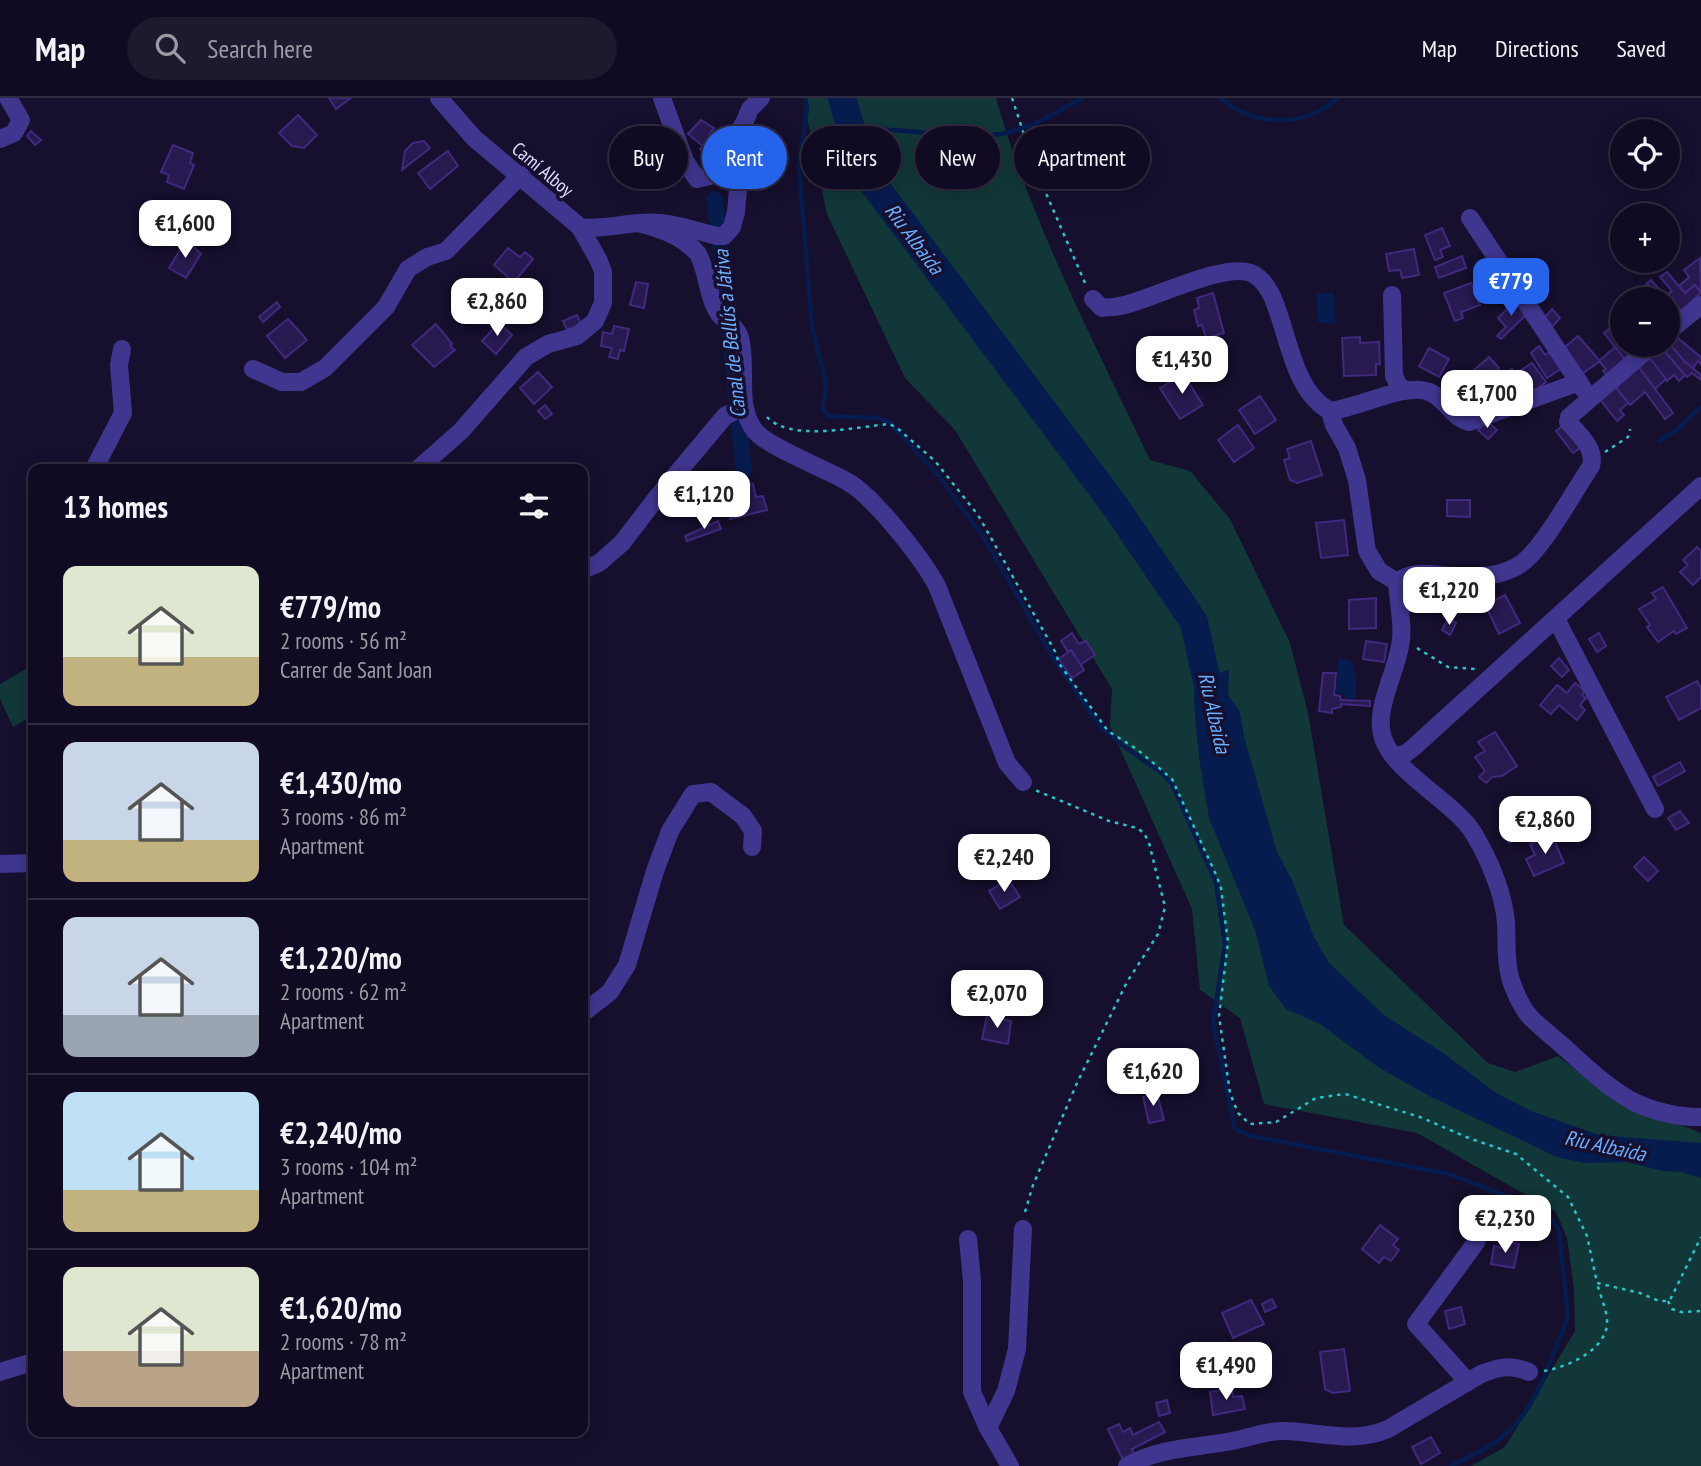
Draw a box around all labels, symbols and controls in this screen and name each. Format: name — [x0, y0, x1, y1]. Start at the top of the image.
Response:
search box — [127, 17, 617, 80]
text: Map — [35, 27, 85, 70]
icon: search — [151, 29, 189, 67]
text: Search here — [207, 32, 313, 65]
text: Map — [1422, 33, 1457, 64]
text: Directions — [1495, 33, 1579, 64]
text: Saved — [1617, 33, 1666, 64]
map controls — [1610, 119, 1680, 357]
button: locate — [1610, 119, 1680, 189]
chip: Buy — [609, 126, 688, 189]
chip: Rent — [702, 126, 787, 189]
chip: Filters — [801, 126, 901, 189]
chip: New — [915, 126, 1000, 189]
chip: Apartment — [1014, 126, 1150, 189]
street label: Camí Alboy — [507, 136, 579, 202]
water label: Riu Albaida — [879, 198, 951, 281]
pin: €1,600 — [128, 200, 242, 260]
button: + — [1610, 203, 1680, 273]
text: €1,600 — [155, 208, 215, 237]
water label: Canal de Bellús a Játiva — [707, 247, 752, 420]
pin: €779 — [1470, 258, 1552, 318]
text: €779 — [1489, 266, 1533, 295]
pin: €2,860 — [440, 278, 554, 338]
text: €2,860 — [467, 286, 527, 315]
button: − — [1610, 287, 1680, 357]
pin: €1,430 — [1125, 336, 1239, 396]
text: €1,430 — [1152, 344, 1212, 373]
pin: €1,700 — [1430, 370, 1544, 430]
text: €1,700 — [1457, 378, 1517, 407]
pin: €1,120 — [647, 472, 761, 531]
text: €1,120 — [674, 479, 734, 508]
text: 13 homes — [63, 487, 168, 526]
icon: filters — [515, 487, 553, 525]
pin: €1,220 — [1392, 568, 1506, 627]
text: €1,220 — [1419, 575, 1479, 604]
text: €779/mo — [280, 587, 381, 626]
icon: home — [119, 594, 203, 678]
text: 2 rooms · 56 m² — [280, 626, 407, 655]
text: Carrer de Sant Joan — [280, 655, 432, 684]
water label: Riu Albaida — [1192, 670, 1237, 757]
text: €1,430/mo — [280, 763, 402, 802]
icon: home — [119, 770, 203, 854]
pin: €2,860 — [1488, 796, 1602, 856]
text: 3 rooms · 86 m² — [280, 802, 407, 831]
text: €2,860 — [1515, 804, 1575, 833]
text: Apartment — [280, 831, 364, 860]
pin: €2,240 — [947, 834, 1061, 894]
text: €2,240 — [974, 842, 1034, 871]
text: €1,220/mo — [280, 938, 402, 977]
icon: home — [119, 945, 203, 1029]
pin: €2,070 — [940, 970, 1054, 1030]
text: 2 rooms · 62 m² — [280, 977, 407, 1006]
text: €2,070 — [967, 978, 1027, 1007]
text: Apartment — [280, 1006, 364, 1035]
pin: €1,620 — [1096, 1048, 1210, 1108]
text: €1,620 — [1123, 1056, 1183, 1085]
text: €2,240/mo — [280, 1113, 402, 1152]
icon: home — [119, 1120, 203, 1204]
water label: Riu Albaida — [1562, 1124, 1650, 1168]
text: 3 rooms · 104 m² — [280, 1152, 417, 1181]
text: Apartment — [280, 1181, 364, 1210]
pin: €2,230 — [1448, 1196, 1562, 1255]
text: €2,230 — [1475, 1203, 1535, 1232]
text: €1,620/mo — [280, 1288, 402, 1327]
icon: home — [119, 1295, 203, 1379]
text: 2 rooms · 78 m² — [280, 1327, 407, 1356]
pin: €1,490 — [1169, 1342, 1283, 1402]
text: €1,490 — [1196, 1350, 1256, 1379]
text: Apartment — [280, 1356, 364, 1385]

